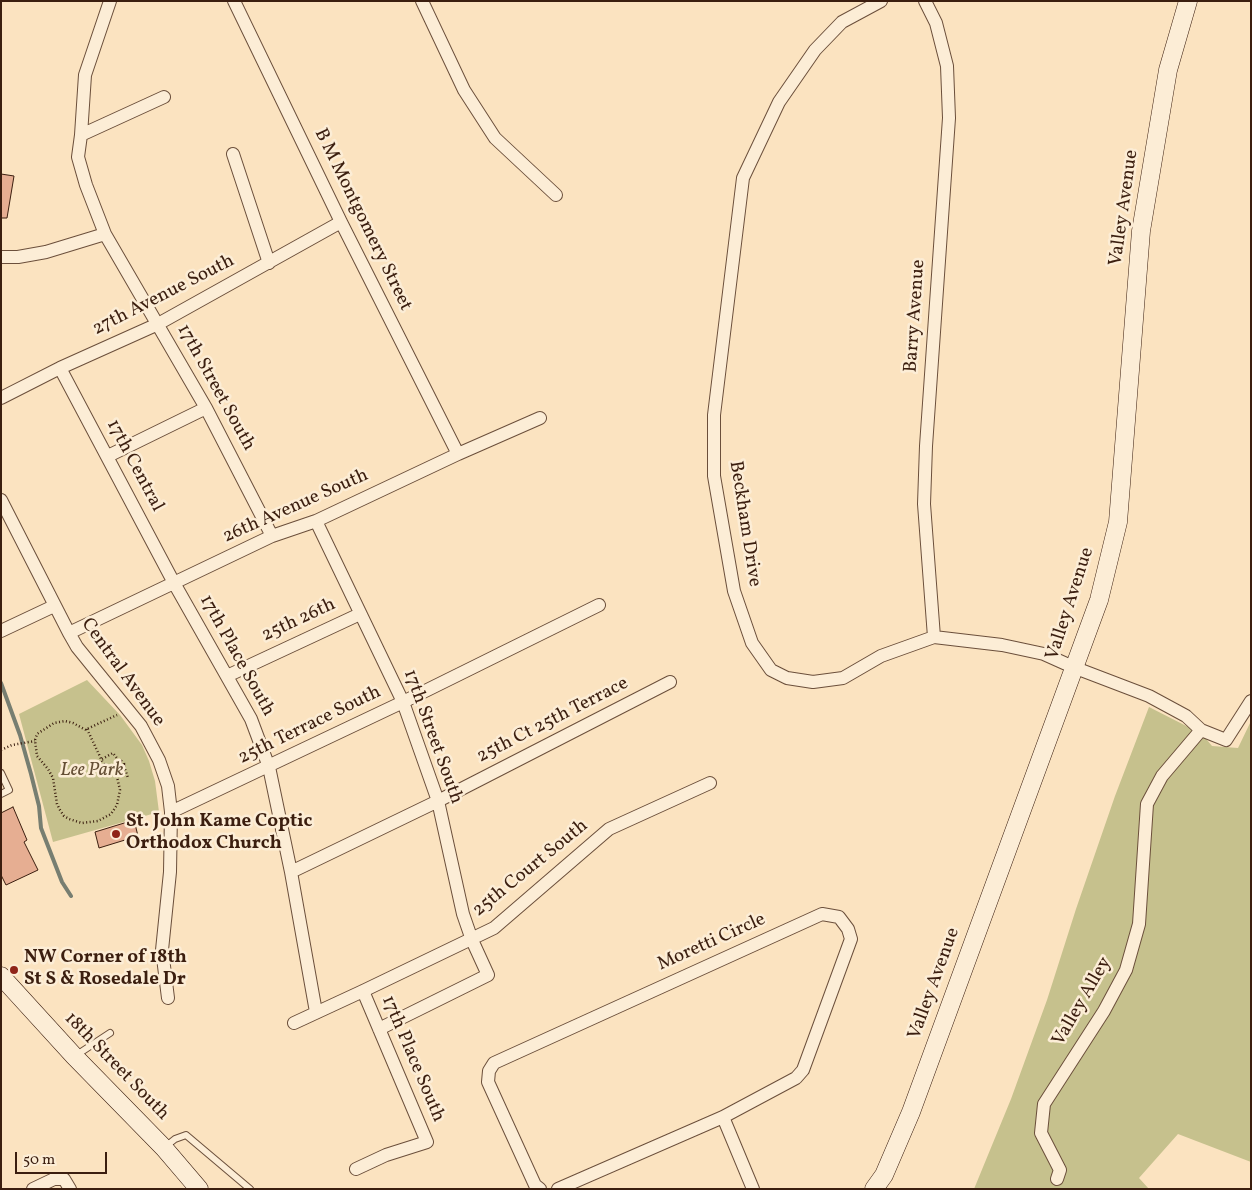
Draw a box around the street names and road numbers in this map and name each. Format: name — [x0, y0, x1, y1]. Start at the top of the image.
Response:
street label: B M Montgomery Street — [308, 125, 416, 315]
street label: Valley Avenue — [1106, 148, 1144, 268]
street label: 27th Avenue South — [89, 250, 239, 342]
street label: Barry Avenue — [901, 259, 931, 373]
street label: 17th Street South — [171, 321, 259, 455]
street label: 17th Central — [100, 416, 168, 516]
street label: Beckham Drive — [723, 459, 765, 589]
street label: 26th Avenue South — [220, 465, 372, 549]
street label: Valley Avenue — [1042, 545, 1100, 663]
street label: 17th Place South — [193, 591, 279, 721]
street label: 25th 26th — [258, 594, 340, 648]
street label: Central Avenue — [75, 614, 169, 732]
street label: 17th Street South — [397, 667, 467, 807]
street label: 25th Ct 25th Terrace — [474, 673, 632, 769]
street label: 25th Terrace South — [235, 682, 385, 770]
street label: 25th Court South — [469, 815, 593, 923]
street label: Moretti Circle — [654, 909, 770, 977]
street label: Valley Avenue — [904, 925, 966, 1043]
street label: Valley Alley — [1048, 953, 1118, 1051]
street label: 17th Place South — [375, 992, 449, 1126]
street label: 18th Street South — [59, 1008, 173, 1126]

